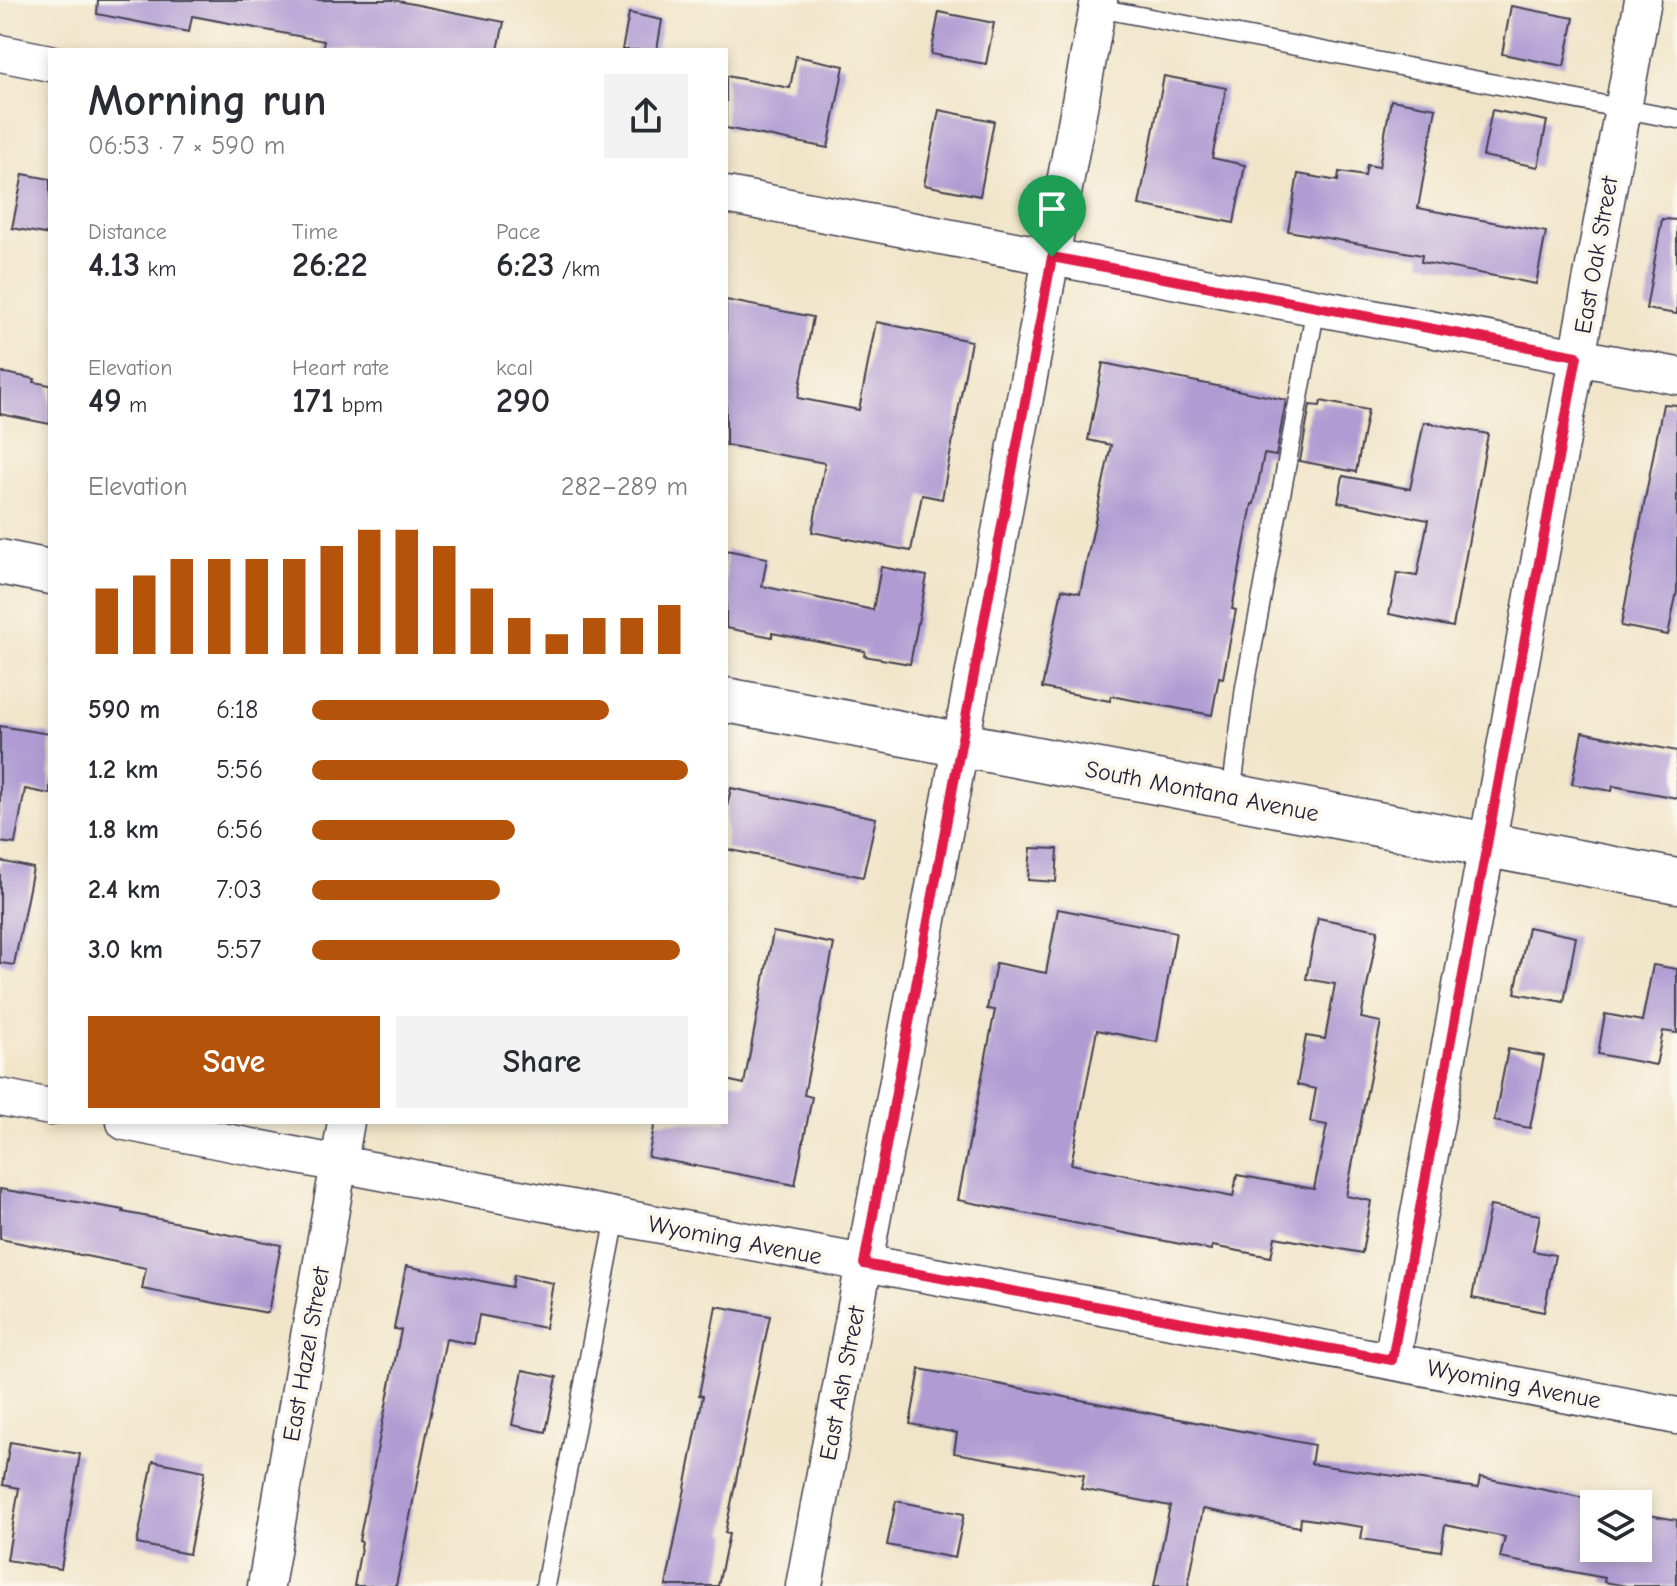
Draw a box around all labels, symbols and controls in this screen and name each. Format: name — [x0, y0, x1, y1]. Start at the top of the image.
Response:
button: share — [604, 74, 688, 158]
text: Morning run — [88, 75, 327, 126]
text: 06:53 · 7 × 590 m — [88, 131, 285, 161]
street label: East Oak Street — [1568, 173, 1624, 336]
pin — [1018, 175, 1086, 257]
icon: arrive — [1030, 187, 1074, 231]
text: Distance — [88, 219, 167, 245]
text: Time — [292, 219, 338, 245]
text: Pace — [496, 219, 540, 245]
text: 4.13 — [88, 245, 140, 285]
text: 26:22 — [292, 245, 368, 285]
text: 6:23 — [496, 245, 555, 285]
text: km — [140, 256, 176, 282]
text: /km — [555, 256, 600, 282]
text: Elevation — [88, 355, 172, 381]
text: Heart rate — [292, 355, 389, 381]
text: kcal — [496, 355, 533, 381]
text: 49 — [88, 381, 122, 421]
text: 171 — [292, 381, 334, 421]
text: 290 — [496, 381, 550, 421]
text: m — [122, 392, 147, 418]
text: bpm — [334, 392, 383, 418]
text: Elevation — [88, 472, 188, 502]
text: 282–289 m — [561, 472, 688, 502]
text: 590 m — [88, 695, 160, 725]
text: 6:18 — [216, 695, 258, 725]
text: 1.2 km — [88, 755, 159, 785]
text: 5:56 — [216, 755, 263, 785]
street label: South Montana Avenue — [1083, 755, 1321, 827]
text: 1.8 km — [88, 815, 159, 845]
text: 6:56 — [216, 815, 263, 845]
text: 2.4 km — [88, 875, 160, 905]
text: 7:03 — [216, 875, 262, 905]
text: 3.0 km — [88, 935, 163, 965]
text: 5:57 — [216, 935, 261, 965]
button: Save — [88, 1016, 380, 1108]
button: Share — [396, 1016, 688, 1108]
street label: Wyoming Avenue — [646, 1209, 824, 1271]
street label: East Hazel Street — [277, 1263, 335, 1443]
street label: East Ash Street — [813, 1302, 871, 1463]
street label: Wyoming Avenue — [1425, 1353, 1603, 1415]
map controls — [1580, 1490, 1652, 1562]
button: layers — [1580, 1490, 1652, 1562]

